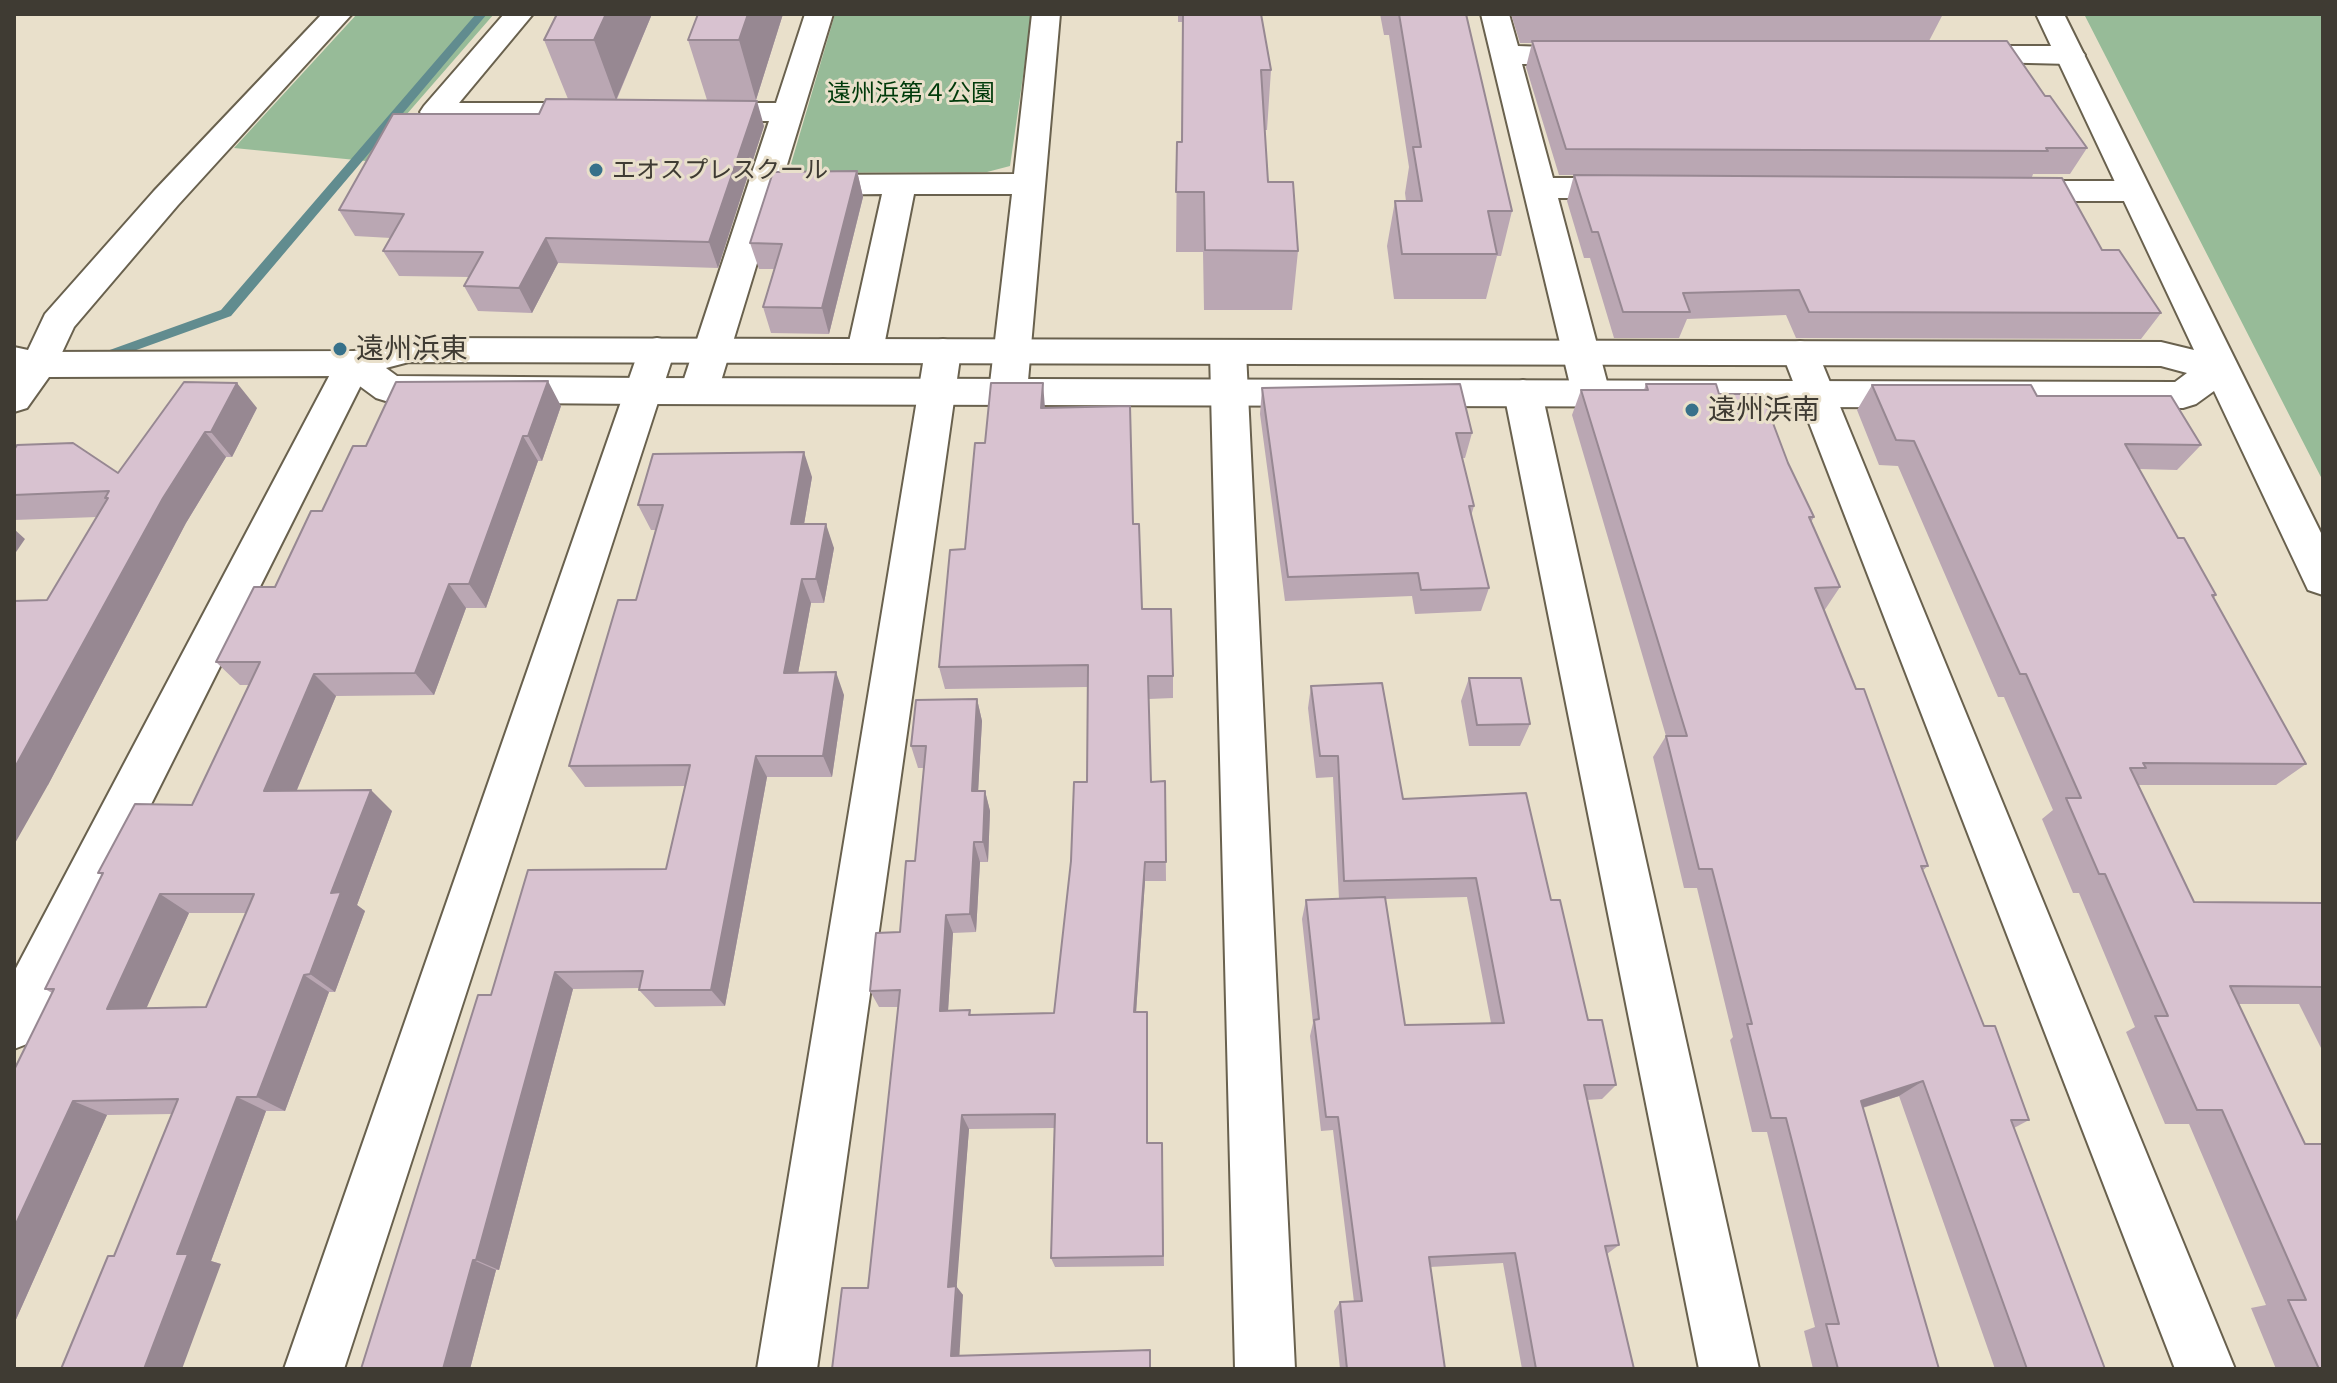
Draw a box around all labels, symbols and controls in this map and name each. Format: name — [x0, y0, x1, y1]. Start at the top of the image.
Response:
park label: 遠州浜第４公園 — [827, 79, 995, 107]
place label: エオスプレスクール — [612, 156, 828, 184]
marker: エオスプレスクール — [587, 161, 605, 179]
place label: 遠州浜東 — [356, 332, 468, 366]
marker: 遠州浜東 — [331, 340, 349, 358]
place label: 遠州浜南 — [1708, 393, 1820, 427]
marker: 遠州浜南 — [1683, 401, 1701, 419]

